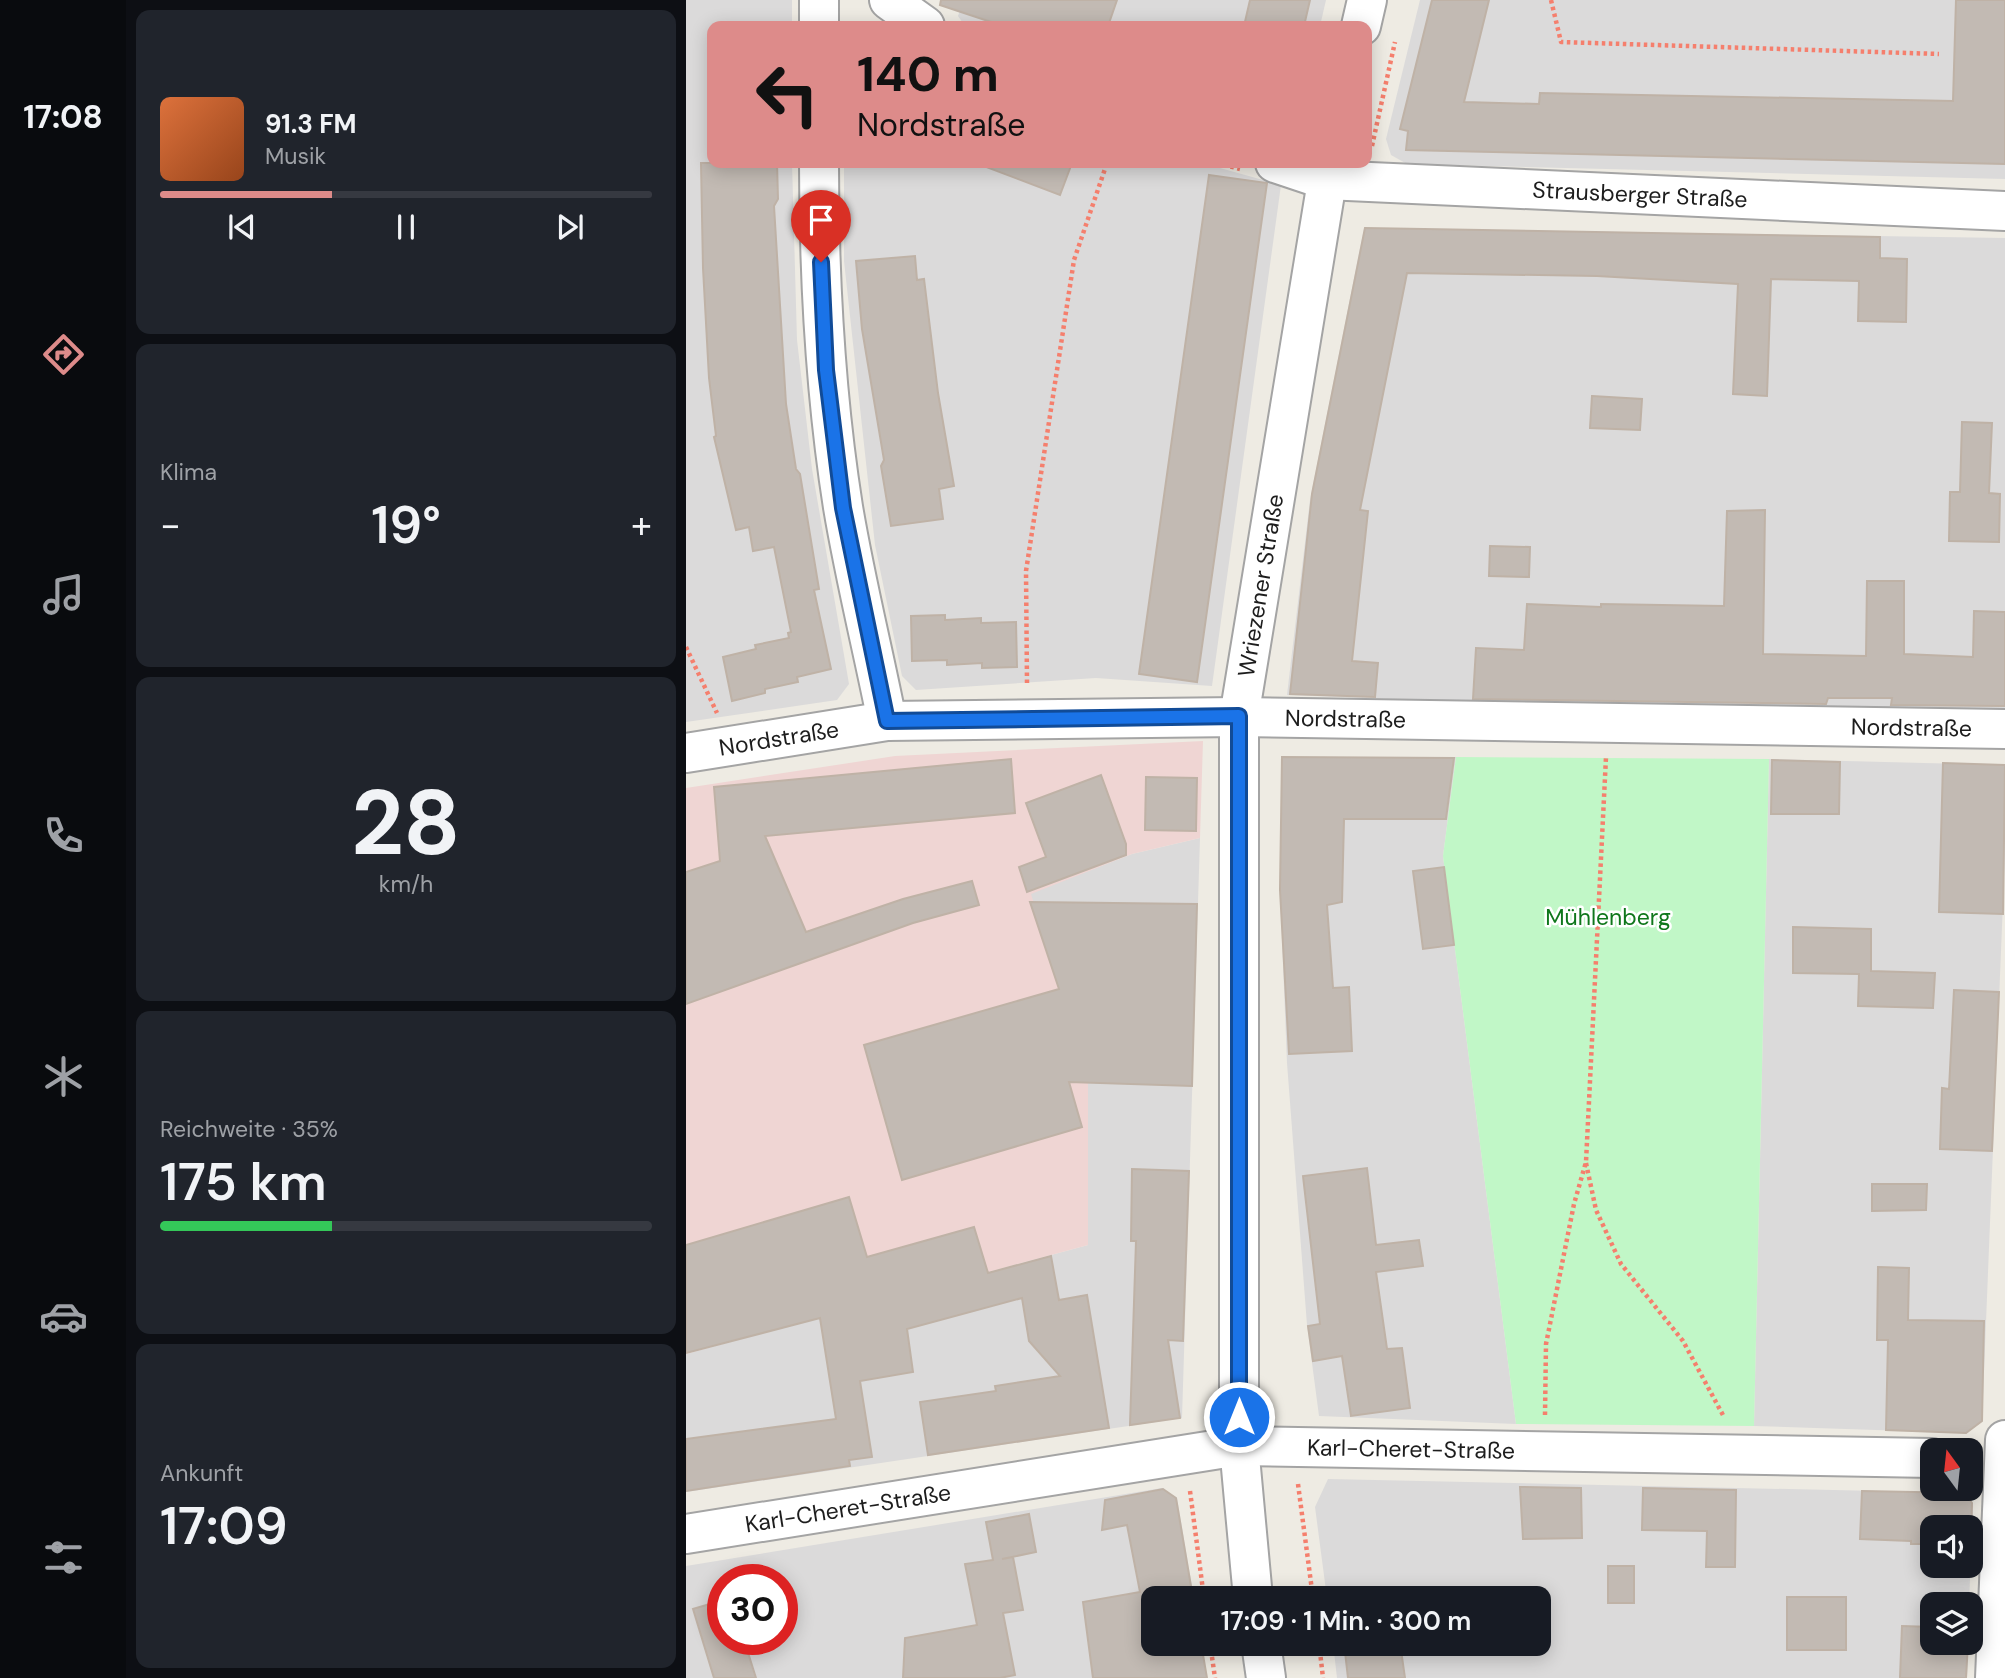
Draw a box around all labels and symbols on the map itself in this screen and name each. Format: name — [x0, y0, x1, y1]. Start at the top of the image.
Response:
street label: Strausberger Straße — [1532, 174, 1748, 214]
pin — [791, 190, 851, 262]
street label: Wriezener Straße — [1231, 492, 1290, 679]
street label: Nordstraße — [1285, 703, 1406, 735]
street label: Nordstraße — [1851, 712, 1972, 743]
street label: Nordstraße — [717, 714, 841, 763]
park label: Mühlenberg — [1545, 902, 1671, 932]
position arrow — [1202, 1380, 1276, 1454]
street label: Karl-Cheret-Straße — [1307, 1432, 1515, 1466]
north arrow — [1920, 1438, 1983, 1502]
street label: Karl-Cheret-Straße — [743, 1477, 953, 1539]
speed limit sign: 30 — [707, 1564, 798, 1655]

